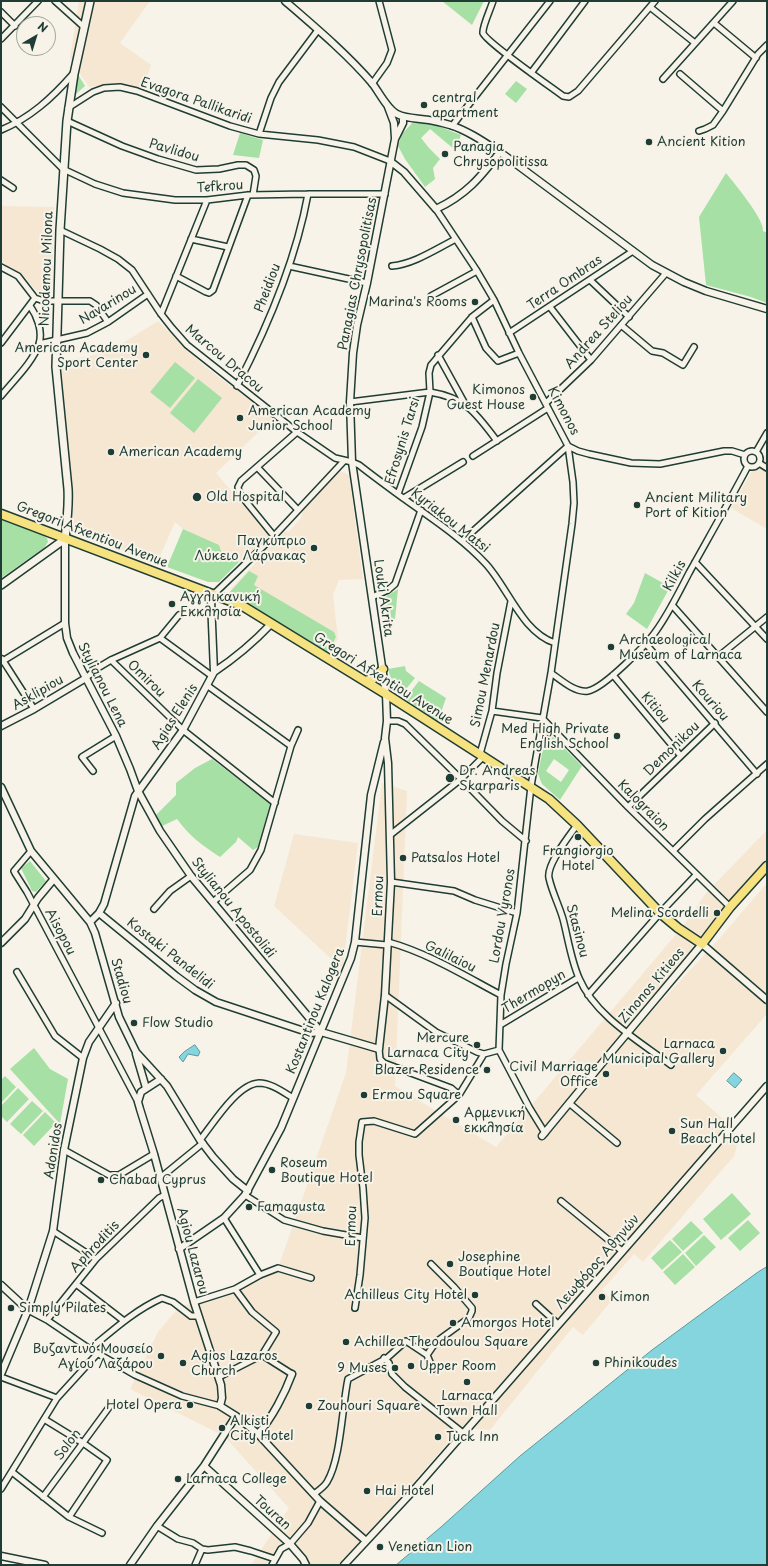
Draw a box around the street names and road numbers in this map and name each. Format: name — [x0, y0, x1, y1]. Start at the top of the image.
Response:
street label: Evagora Pallikaridi — [138, 75, 254, 127]
street label: Pavlidou — [147, 136, 201, 166]
street label: Tefkrou — [196, 178, 244, 196]
street label: Panagias Chrysopolitisas — [335, 196, 381, 352]
street label: Nicodemou Milona — [37, 211, 57, 327]
street label: Terra Ombras — [525, 252, 605, 314]
street label: Pheidiou — [252, 261, 284, 315]
street label: Navarinou — [77, 282, 139, 328]
street label: Andrea Steliou — [562, 292, 636, 372]
street label: Marcou Dracou — [182, 322, 266, 396]
street label: Kimonos — [544, 384, 582, 438]
street label: Efrosynis Tarsi — [382, 395, 424, 487]
street label: Kyriakou Matsi — [408, 486, 492, 556]
street label: Gregori Afxentiou Avenue — [14, 499, 170, 571]
street label: Louki Akrita — [370, 558, 396, 638]
street label: Kilkis — [660, 558, 690, 594]
street label: Simou Menardou — [468, 621, 504, 729]
street label: Gregori Afxentiou Avenue — [311, 630, 455, 728]
street label: Stylianou Lena — [74, 640, 130, 730]
street label: Omirou — [124, 657, 168, 701]
street label: Asklipiou — [10, 672, 66, 714]
street label: Kouriou — [688, 677, 732, 725]
street label: Agias Elenis — [149, 681, 201, 753]
street label: Kitiou — [638, 689, 672, 727]
street label: Demonikou — [641, 719, 703, 779]
street label: Kalograion — [614, 777, 672, 835]
street label: Stylianou Apostolidi — [188, 855, 278, 961]
street label: Lordou Vyronos — [487, 867, 519, 965]
street label: Ermou — [370, 875, 388, 917]
street label: Stasinou — [562, 903, 592, 959]
street label: Aisopou — [41, 906, 79, 958]
street label: Kostaki Pandelidi — [123, 915, 217, 993]
street label: Galilaiou — [422, 938, 478, 976]
street label: Zinonos Kitieos — [616, 945, 688, 1027]
street label: Kostantinou Kalogera — [284, 946, 348, 1076]
street label: Stadiou — [107, 956, 135, 1006]
street label: Thermopyn — [499, 967, 569, 1017]
street label: Adonidos — [42, 1122, 66, 1180]
street label: Ermou — [343, 1205, 361, 1247]
street label: Agiou Lazarou — [173, 1206, 211, 1296]
street label: Λεωφόρος Αθηνών — [553, 1211, 643, 1313]
street label: Aphroditis — [67, 1218, 123, 1276]
street label: Solon — [51, 1426, 85, 1464]
street label: Touran — [250, 1492, 294, 1534]

